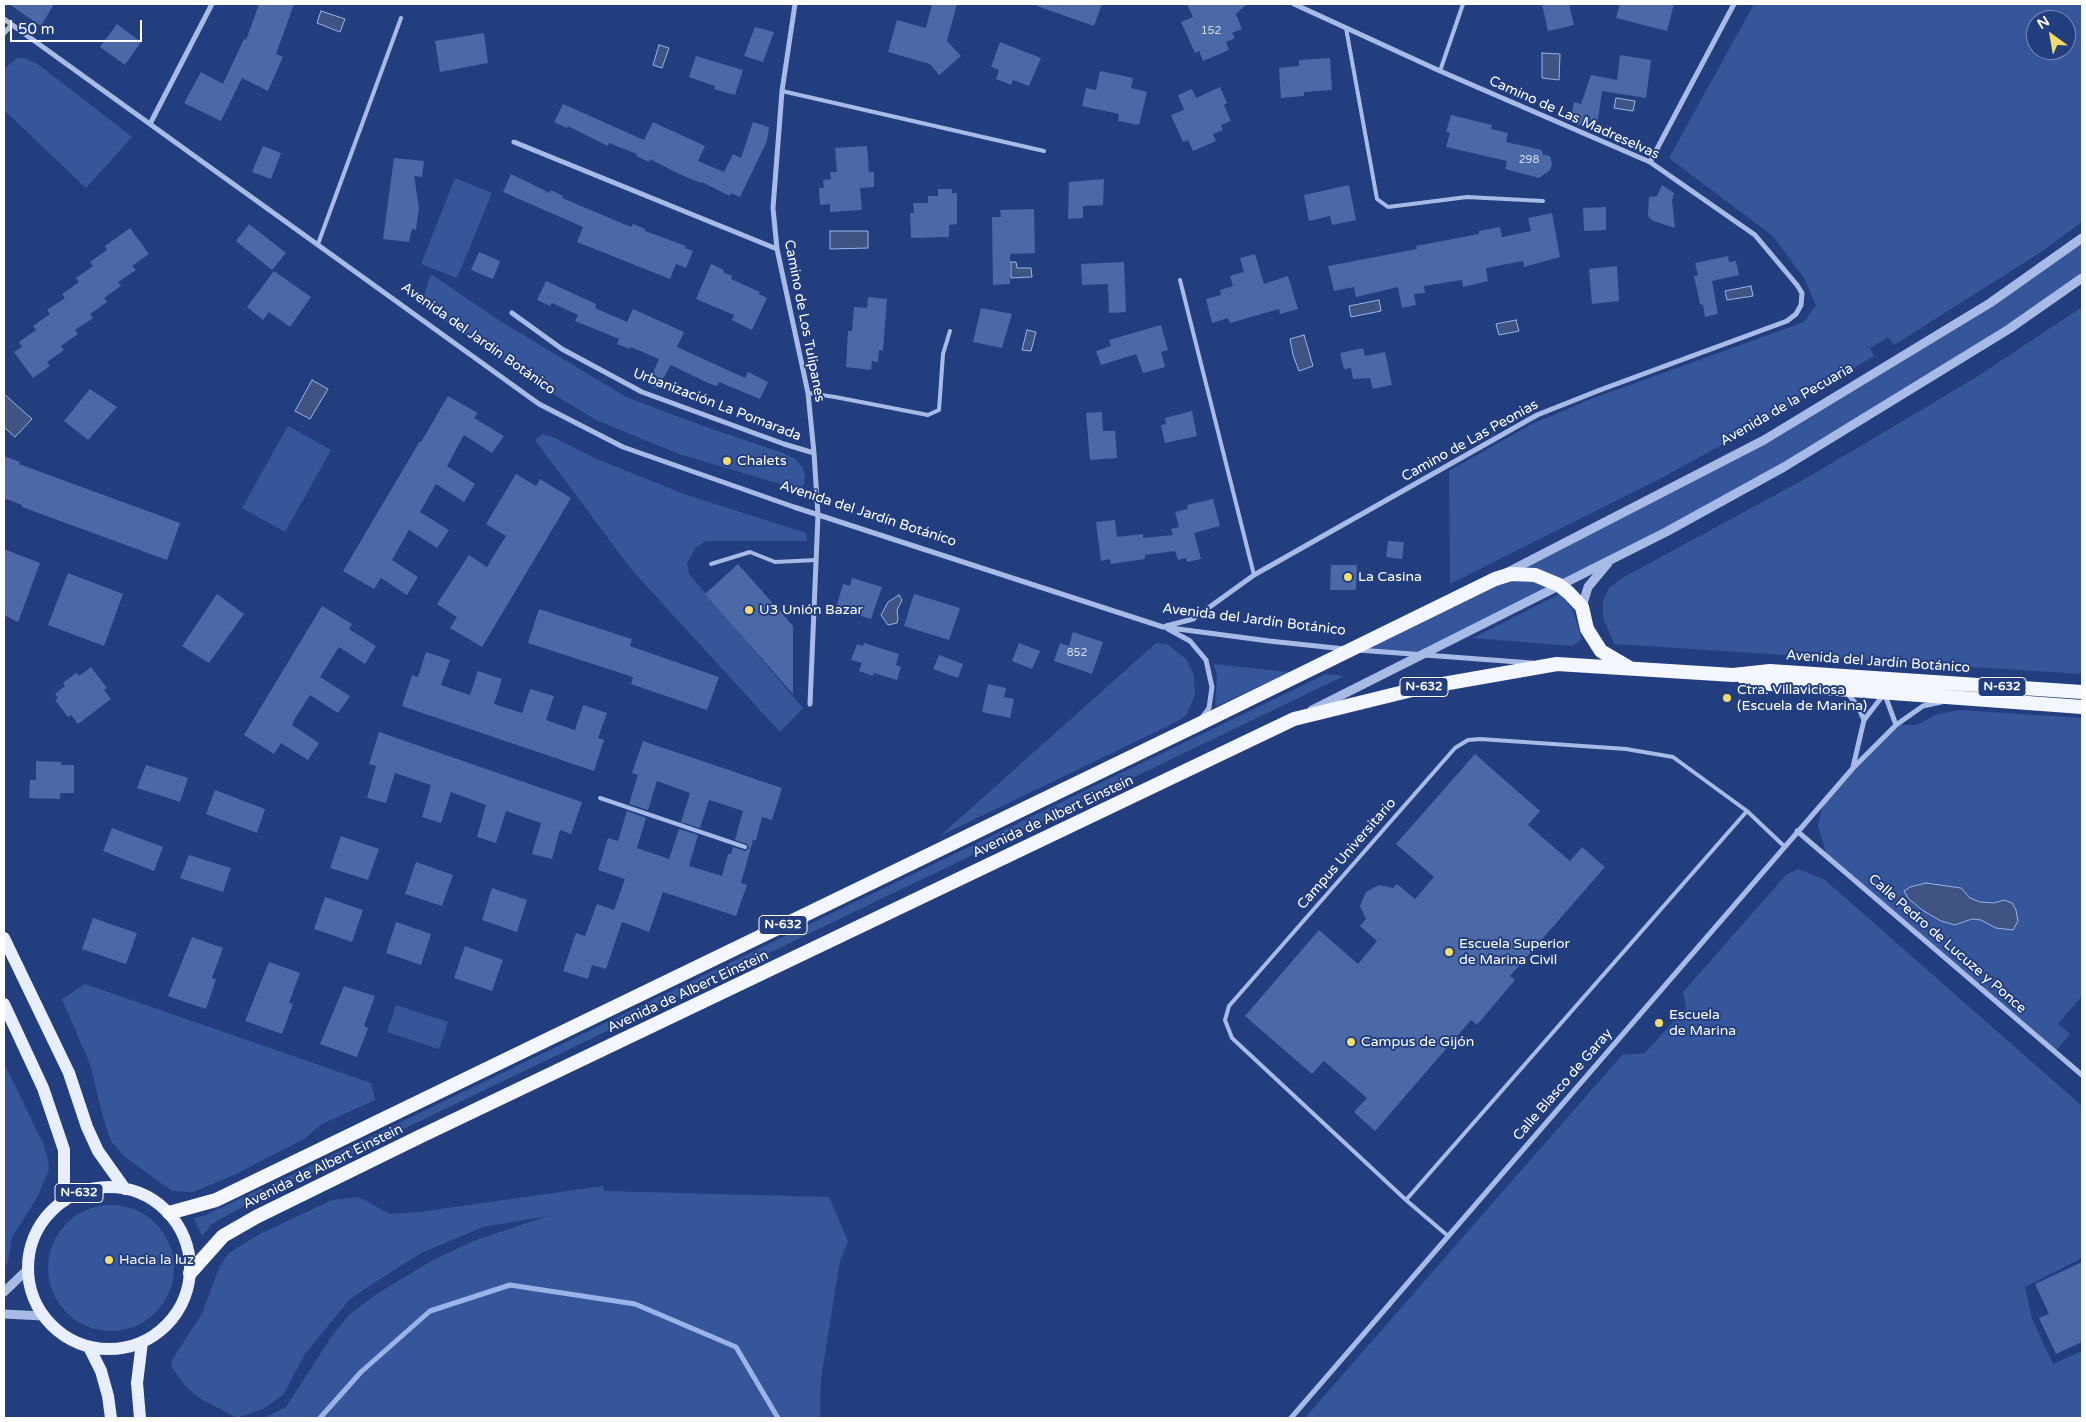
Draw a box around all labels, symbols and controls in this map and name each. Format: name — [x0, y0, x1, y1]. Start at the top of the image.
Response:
scale bar — [12, 10, 145, 42]
north arrow — [2026, 10, 2076, 60]
text: N — [2034, 13, 2053, 33]
text: 50 m — [18, 20, 55, 38]
house number: 152 — [1201, 24, 1221, 38]
street label: Camino de Las Madreselvas — [1486, 73, 1662, 163]
house number: 298 — [1519, 153, 1539, 167]
street label: Camino de Los Tulipanes — [780, 238, 828, 404]
street label: Avenida del Jardín Botánico — [398, 279, 558, 399]
street label: Avenida de la Pecuaria — [1718, 360, 1856, 450]
street label: Urbanización La Pomarada — [631, 365, 803, 445]
street label: Camino de Las Peonias — [1399, 396, 1541, 486]
place label: Chalets — [737, 453, 787, 469]
marker: Chalets — [721, 455, 733, 467]
street label: Avenida del Jardín Botánico — [778, 477, 958, 551]
place label: La Casina — [1358, 569, 1422, 585]
marker: La Casina — [1342, 571, 1354, 583]
street label: Avenida del Jardín Botánico — [1161, 600, 1347, 640]
place label: U3 Unión Bazar — [759, 602, 863, 618]
marker: U3 Unión Bazar — [743, 604, 755, 616]
house number: 852 — [1067, 646, 1087, 660]
street label: Avenida del Jardín Botánico — [1785, 647, 1971, 677]
road number: N-632 — [1400, 678, 1448, 696]
road number: N-632 — [1978, 678, 2026, 696]
place label: Ctra. Villaviciosa (Escuela de Marina) — [1737, 682, 1867, 714]
marker: Ctra. Villaviciosa (Escuela de Marina) — [1721, 692, 1733, 704]
street label: Avenida de Albert Einstein — [970, 772, 1136, 862]
street label: Campus Universitario — [1294, 795, 1400, 913]
street label: Calle Pedro de Lucuze y Ponce — [1865, 871, 2029, 1017]
road number: N-632 — [759, 916, 807, 934]
place label: Escuela Superior de Marina Civil — [1459, 936, 1570, 969]
marker: Escuela Superior de Marina Civil — [1443, 946, 1455, 958]
street label: Avenida de Albert Einstein — [605, 947, 771, 1037]
place label: Escuela de Marina — [1669, 1007, 1736, 1040]
marker: Escuela de Marina — [1653, 1017, 1665, 1029]
street label: Calle Blasco de Garay — [1510, 1026, 1616, 1144]
place label: Campus de Gijón — [1361, 1034, 1474, 1050]
marker: Campus de Gijón — [1345, 1036, 1357, 1048]
street label: Avenida de Albert Einstein — [240, 1121, 406, 1213]
road number: N-632 — [55, 1184, 103, 1202]
place label: Hacia la luz — [119, 1252, 194, 1268]
marker: Hacia la luz — [103, 1254, 115, 1266]

